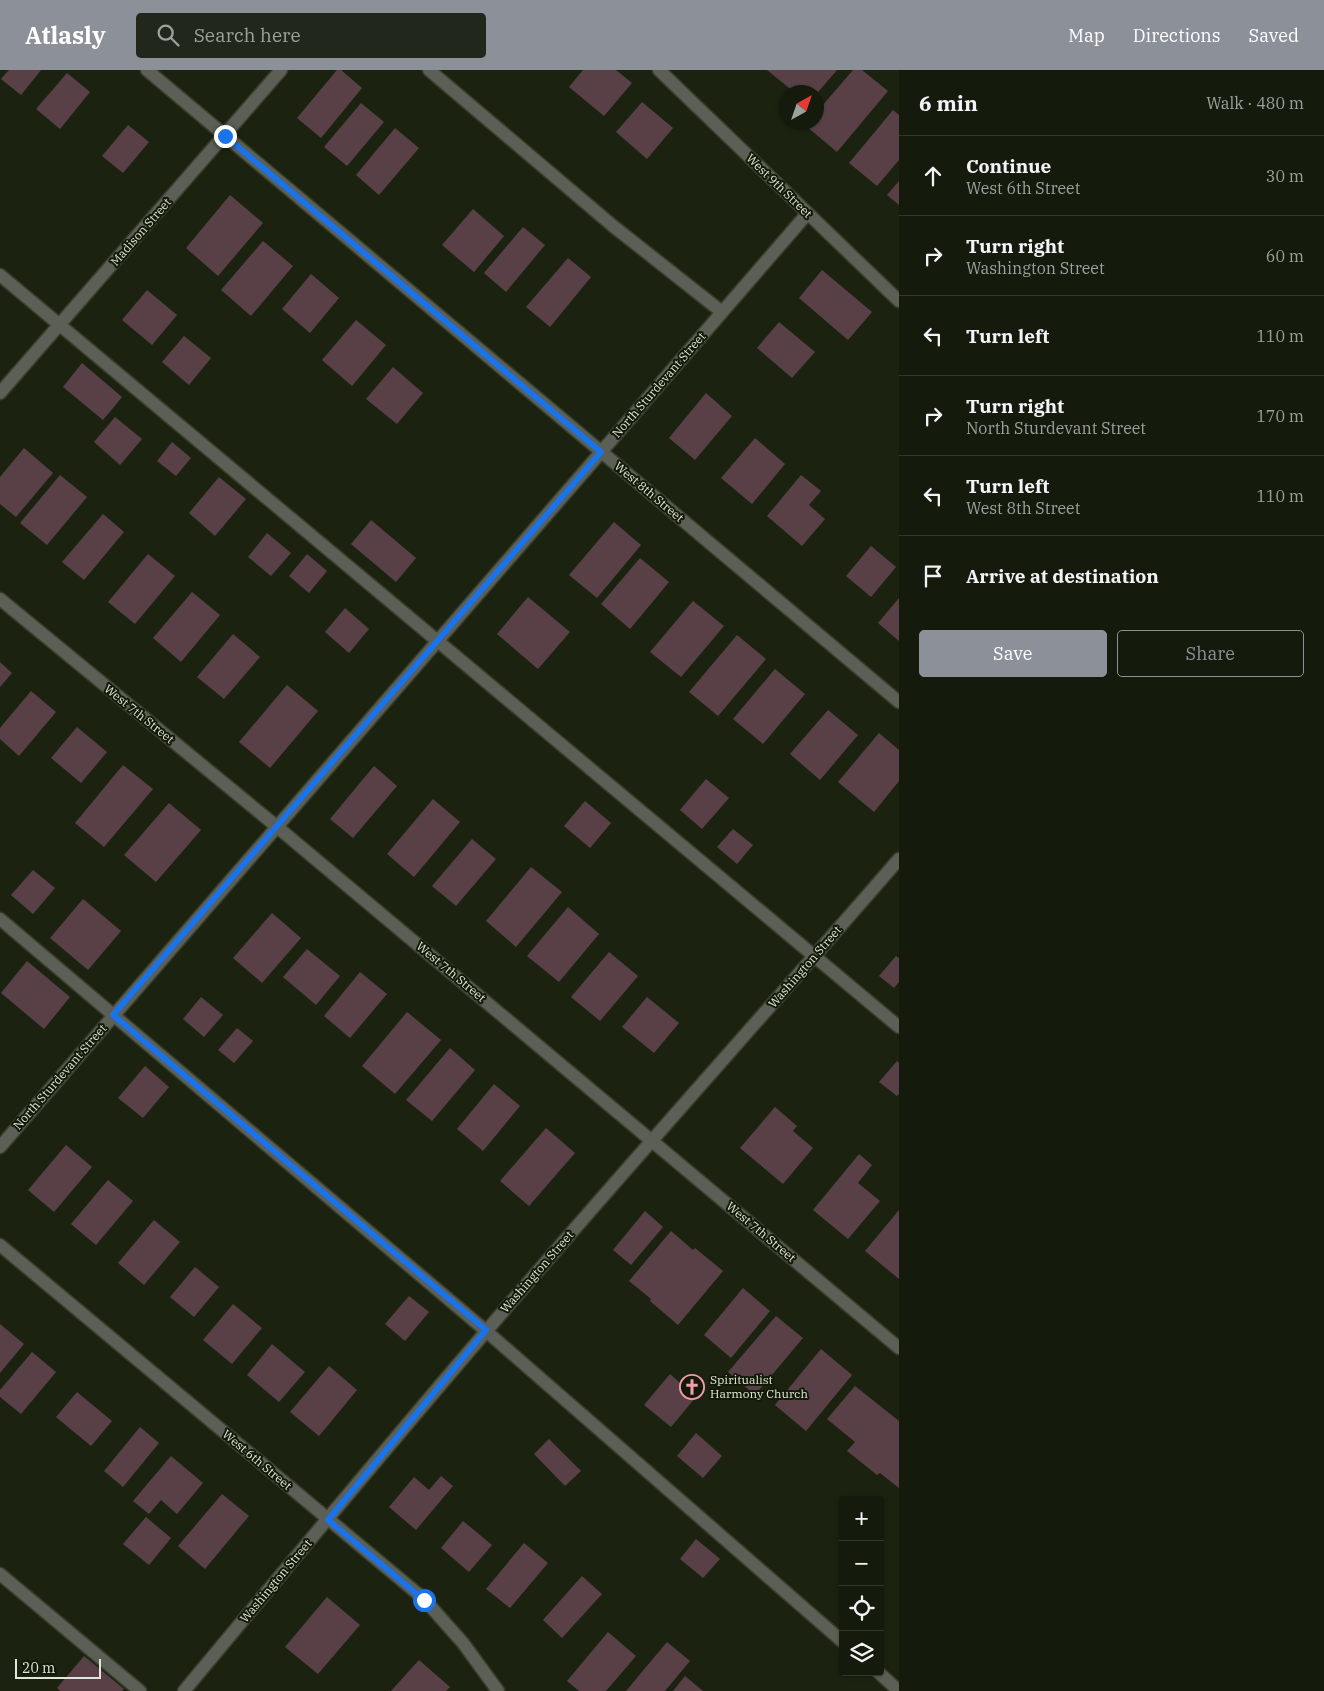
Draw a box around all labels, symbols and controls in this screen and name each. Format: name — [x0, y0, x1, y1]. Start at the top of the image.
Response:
search box — [136, 13, 486, 58]
text: Atlasly — [25, 19, 106, 51]
icon: search — [154, 21, 182, 49]
text: Search here — [194, 23, 301, 47]
text: Map — [1068, 24, 1105, 47]
text: Directions — [1133, 24, 1221, 47]
text: Saved — [1249, 24, 1299, 47]
north arrow — [779, 85, 824, 130]
text: 6 min — [919, 89, 978, 117]
text: Walk · 480 m — [1206, 93, 1304, 113]
route end — [214, 125, 237, 148]
street label: West 9th Street — [743, 150, 815, 221]
text: Continue — [966, 154, 1051, 178]
icon: ahead — [919, 162, 947, 190]
text: 30 m — [1266, 166, 1304, 186]
text: West 6th Street — [966, 178, 1080, 198]
street label: Madison Street — [107, 195, 174, 269]
text: Turn right — [966, 234, 1064, 258]
icon: right — [919, 242, 947, 270]
text: 60 m — [1266, 246, 1304, 266]
text: Washington Street — [966, 258, 1105, 278]
icon: left — [919, 322, 947, 350]
text: Turn left — [966, 324, 1049, 348]
text: 110 m — [1256, 326, 1304, 346]
street label: North Sturdevant Street — [609, 329, 709, 441]
text: Turn right — [966, 394, 1064, 418]
icon: right — [919, 402, 947, 430]
text: 170 m — [1256, 406, 1304, 426]
text: North Sturdevant Street — [966, 418, 1146, 438]
street label: West 8th Street — [612, 458, 687, 525]
text: Turn left — [966, 474, 1049, 498]
icon: left — [919, 482, 947, 510]
text: 110 m — [1256, 486, 1304, 506]
text: West 8th Street — [966, 498, 1080, 518]
icon: arrive — [919, 562, 947, 590]
text: Arrive at destination — [966, 564, 1159, 588]
button: Save — [919, 630, 1107, 677]
button: Share — [1117, 630, 1304, 677]
street label: West 7th Street — [101, 681, 177, 746]
street label: Washington Street — [765, 923, 844, 1011]
street label: West 7th Street — [414, 938, 489, 1005]
street label: North Sturdevant Street — [10, 1021, 110, 1133]
street label: West 7th Street — [724, 1198, 799, 1265]
street label: Washington Street — [497, 1228, 576, 1316]
place label: Spiritualist Harmony Church — [710, 1372, 808, 1401]
church icon: Spiritualist Harmony Church — [679, 1374, 705, 1400]
street label: West 6th Street — [220, 1426, 295, 1493]
map controls — [839, 1496, 884, 1676]
button: + — [839, 1496, 884, 1541]
street label: Washington Street — [236, 1536, 315, 1625]
button: − — [839, 1541, 884, 1586]
button: locate — [839, 1586, 884, 1631]
route start — [413, 1589, 436, 1612]
button: layers — [839, 1631, 884, 1676]
scale bar — [15, 1656, 101, 1679]
text: 20 m — [22, 1659, 55, 1677]

